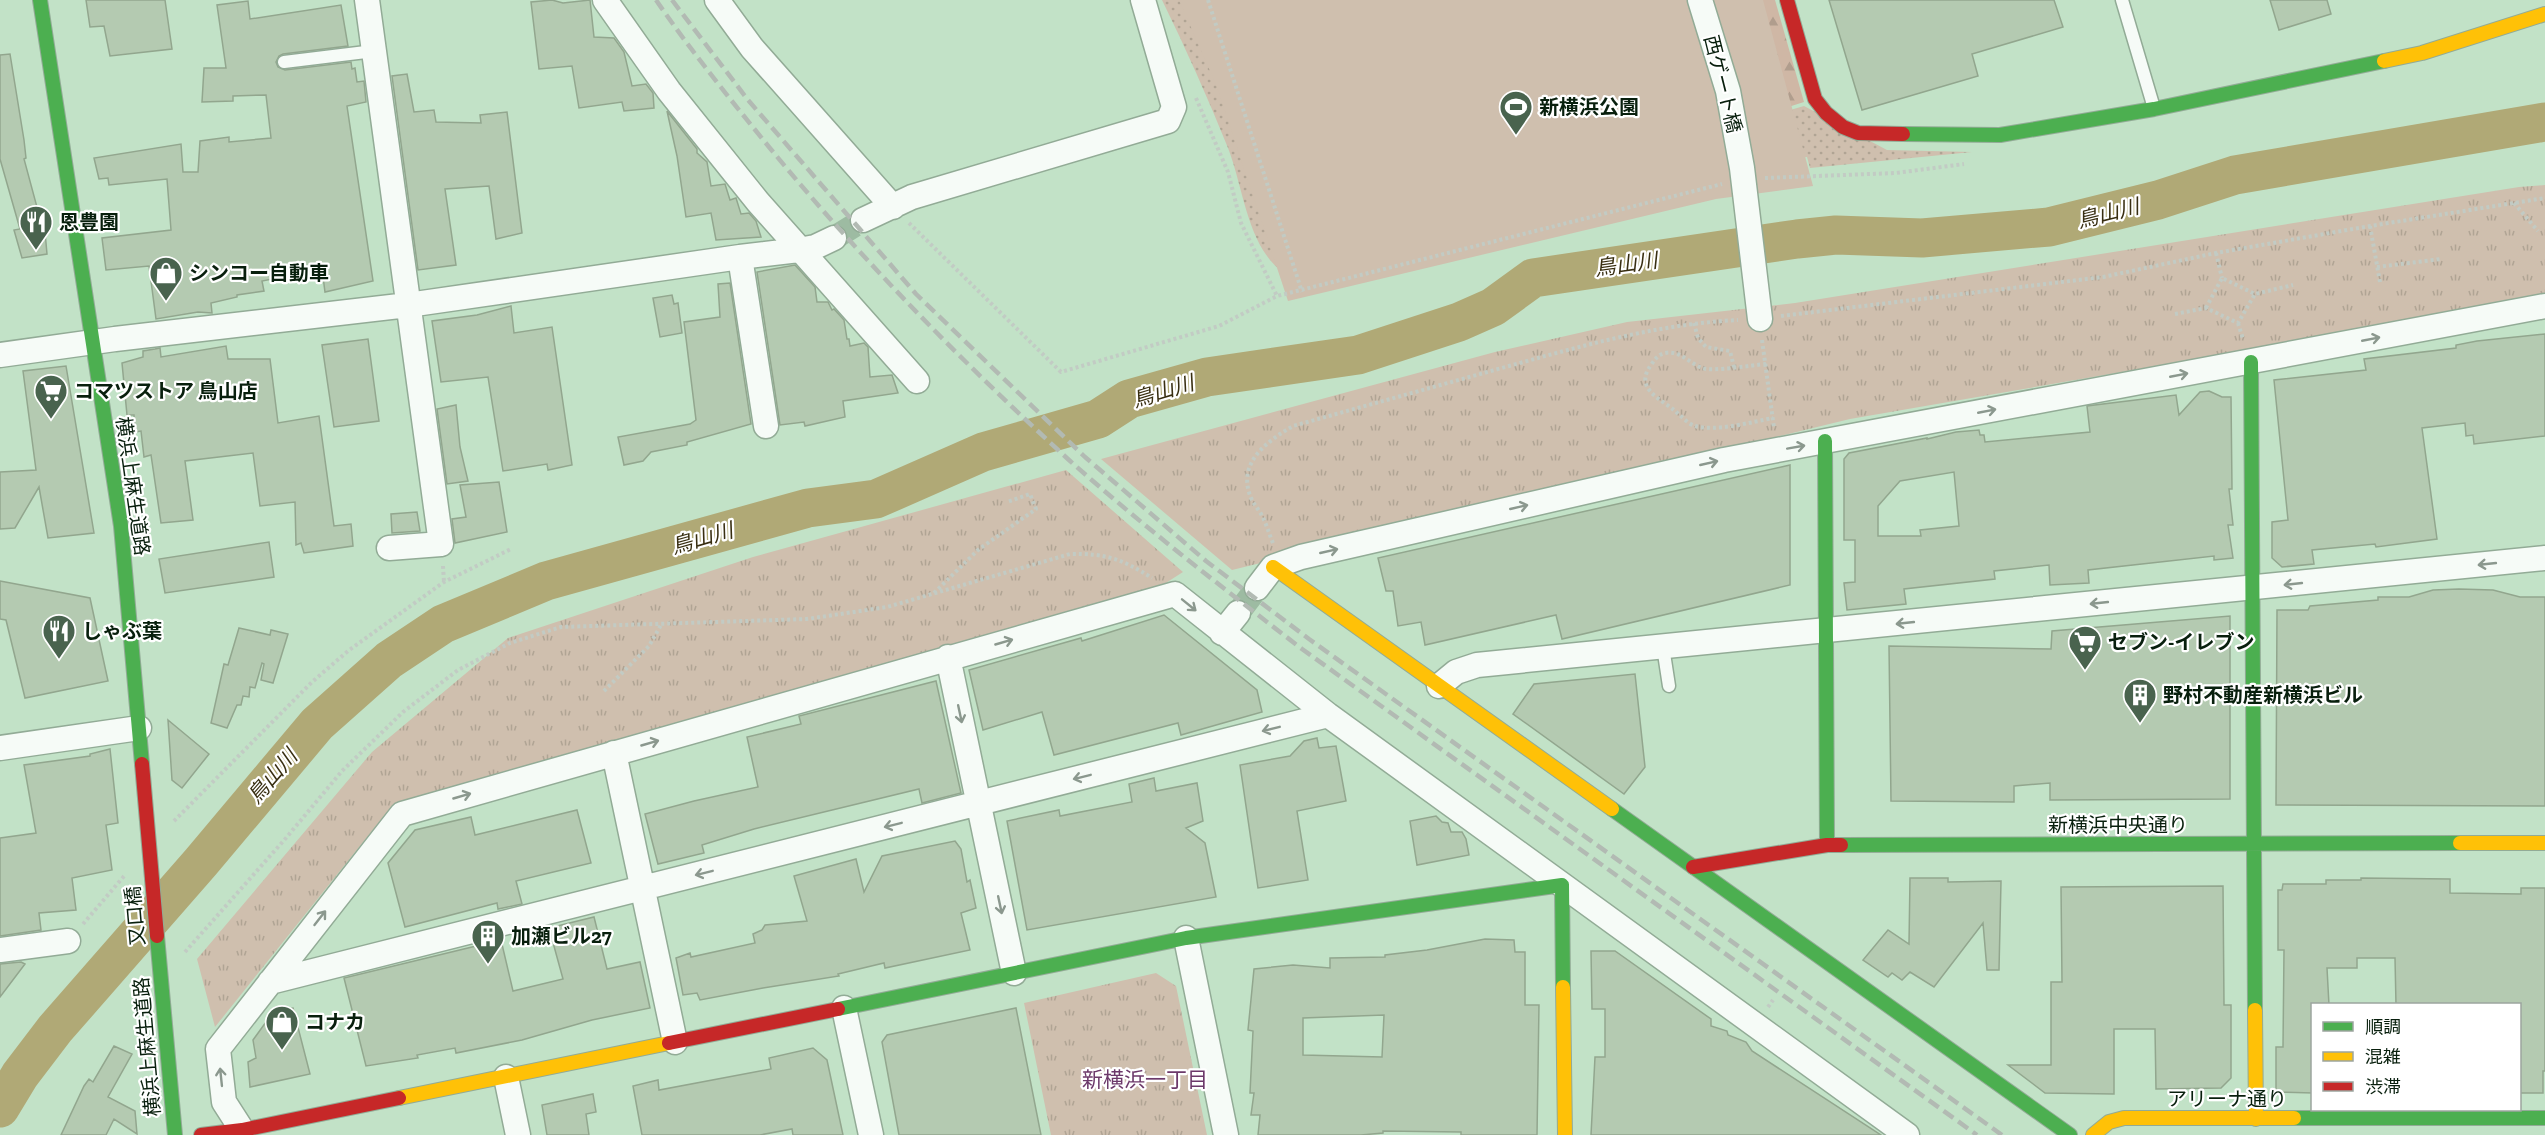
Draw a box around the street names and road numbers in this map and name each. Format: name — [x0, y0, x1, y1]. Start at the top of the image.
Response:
street label: 西ゲート橋 — [1699, 33, 1747, 135]
street label: 横浜上麻生道路 — [111, 415, 155, 557]
street label: 新横浜中央通り — [2048, 813, 2188, 837]
street label: 又口橋 — [120, 885, 150, 947]
street label: 横浜上麻生道路 — [129, 976, 165, 1118]
street label: アリーナ通り — [2167, 1087, 2287, 1111]

